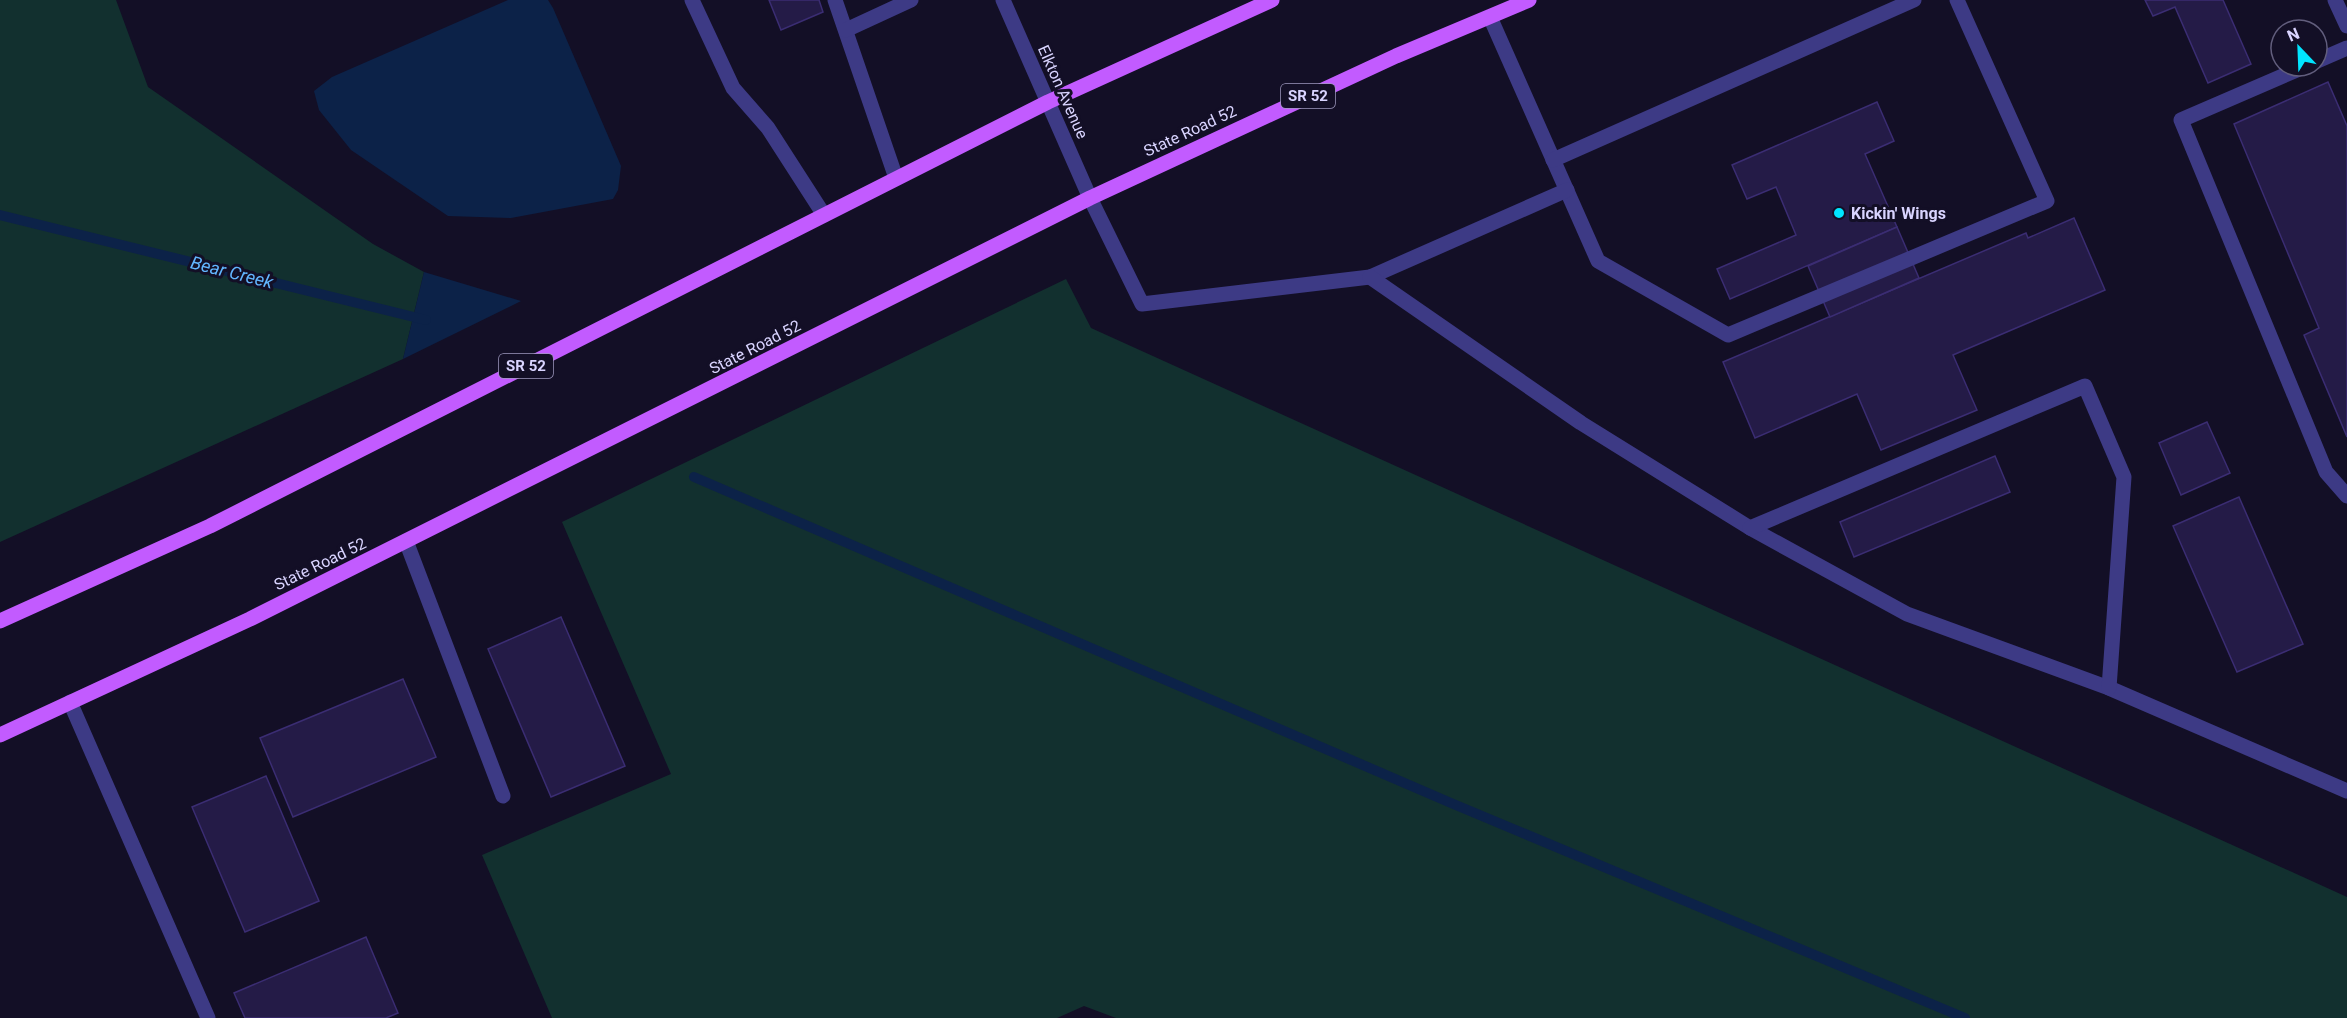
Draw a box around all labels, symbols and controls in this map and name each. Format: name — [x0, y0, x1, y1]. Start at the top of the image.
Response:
north arrow — [2269, 18, 2329, 78]
text: N — [2284, 24, 2302, 46]
street label: Elkton Avenue — [1034, 42, 1092, 142]
road number: SR 52 — [1281, 84, 1335, 108]
street label: State Road 52 — [1141, 101, 1239, 161]
place label: Kickin' Wings — [1851, 204, 1946, 223]
marker: Kickin' Wings — [1832, 206, 1846, 220]
water label: Bear Creek — [188, 252, 277, 293]
street label: State Road 52 — [706, 316, 804, 378]
road number: SR 52 — [499, 354, 553, 378]
street label: State Road 52 — [271, 534, 369, 594]

